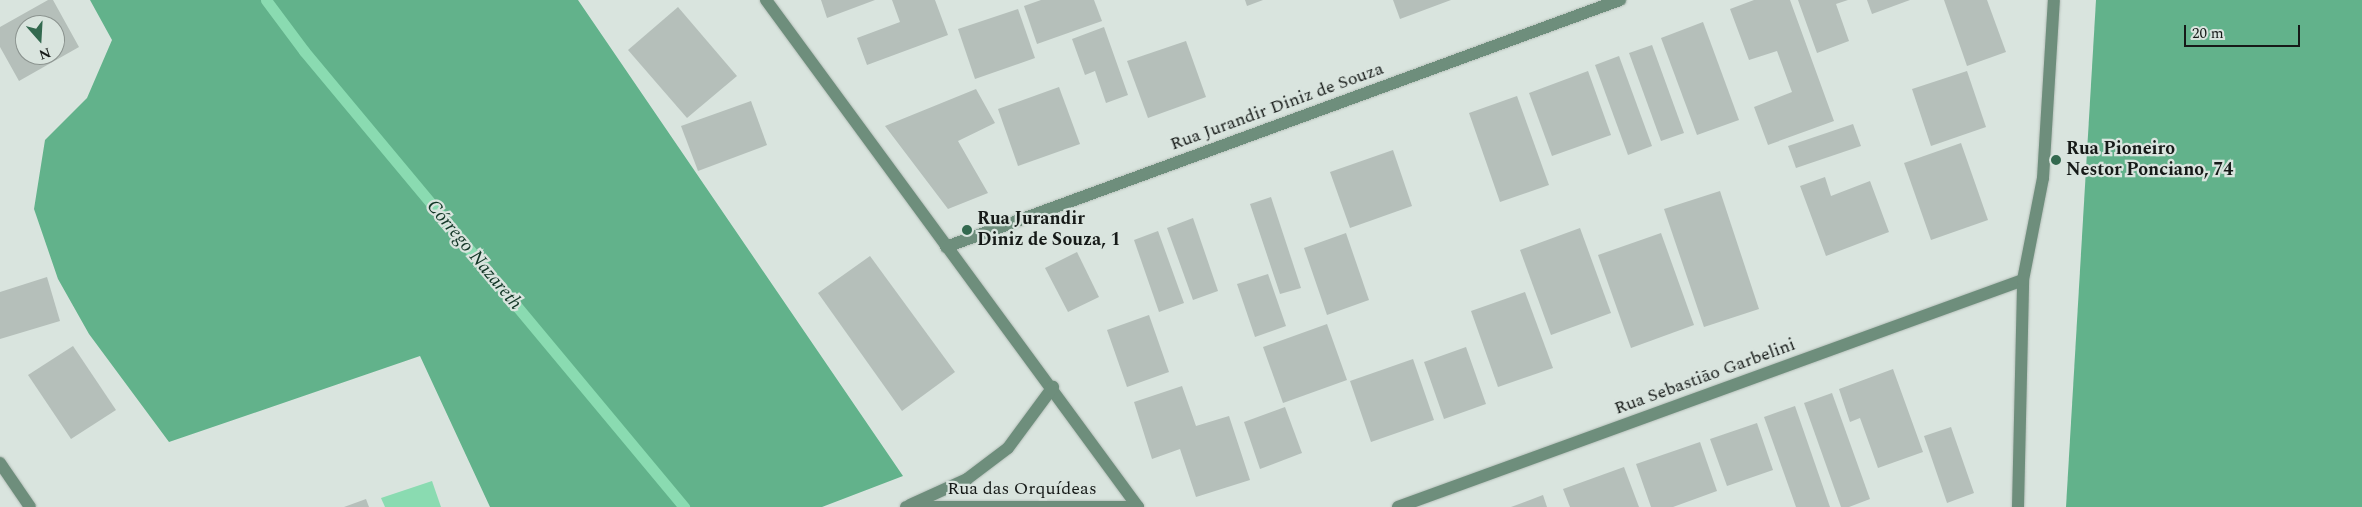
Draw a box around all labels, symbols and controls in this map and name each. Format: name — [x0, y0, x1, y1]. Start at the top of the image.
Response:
north arrow — [15, 15, 65, 65]
scale bar — [2187, 15, 2303, 47]
text: 20 m — [2192, 22, 2224, 45]
text: N — [36, 42, 54, 65]
street label: Rua Jurandir Diniz de Souza — [1167, 58, 1387, 156]
place label: Rua Pioneiro Nestor Ponciano, 74 — [2066, 139, 2233, 182]
marker: Rua Pioneiro Nestor Ponciano, 74 — [2050, 154, 2062, 166]
water label: Córrego Nazareth — [421, 195, 527, 315]
place label: Rua Jurandir Diniz de Souza, 1 — [977, 209, 1121, 252]
marker: Rua Jurandir Diniz de Souza, 1 — [961, 224, 973, 236]
street label: Rua Sebastião Garbelini — [1612, 334, 1798, 420]
street label: Rua das Orquídeas — [947, 478, 1097, 500]

